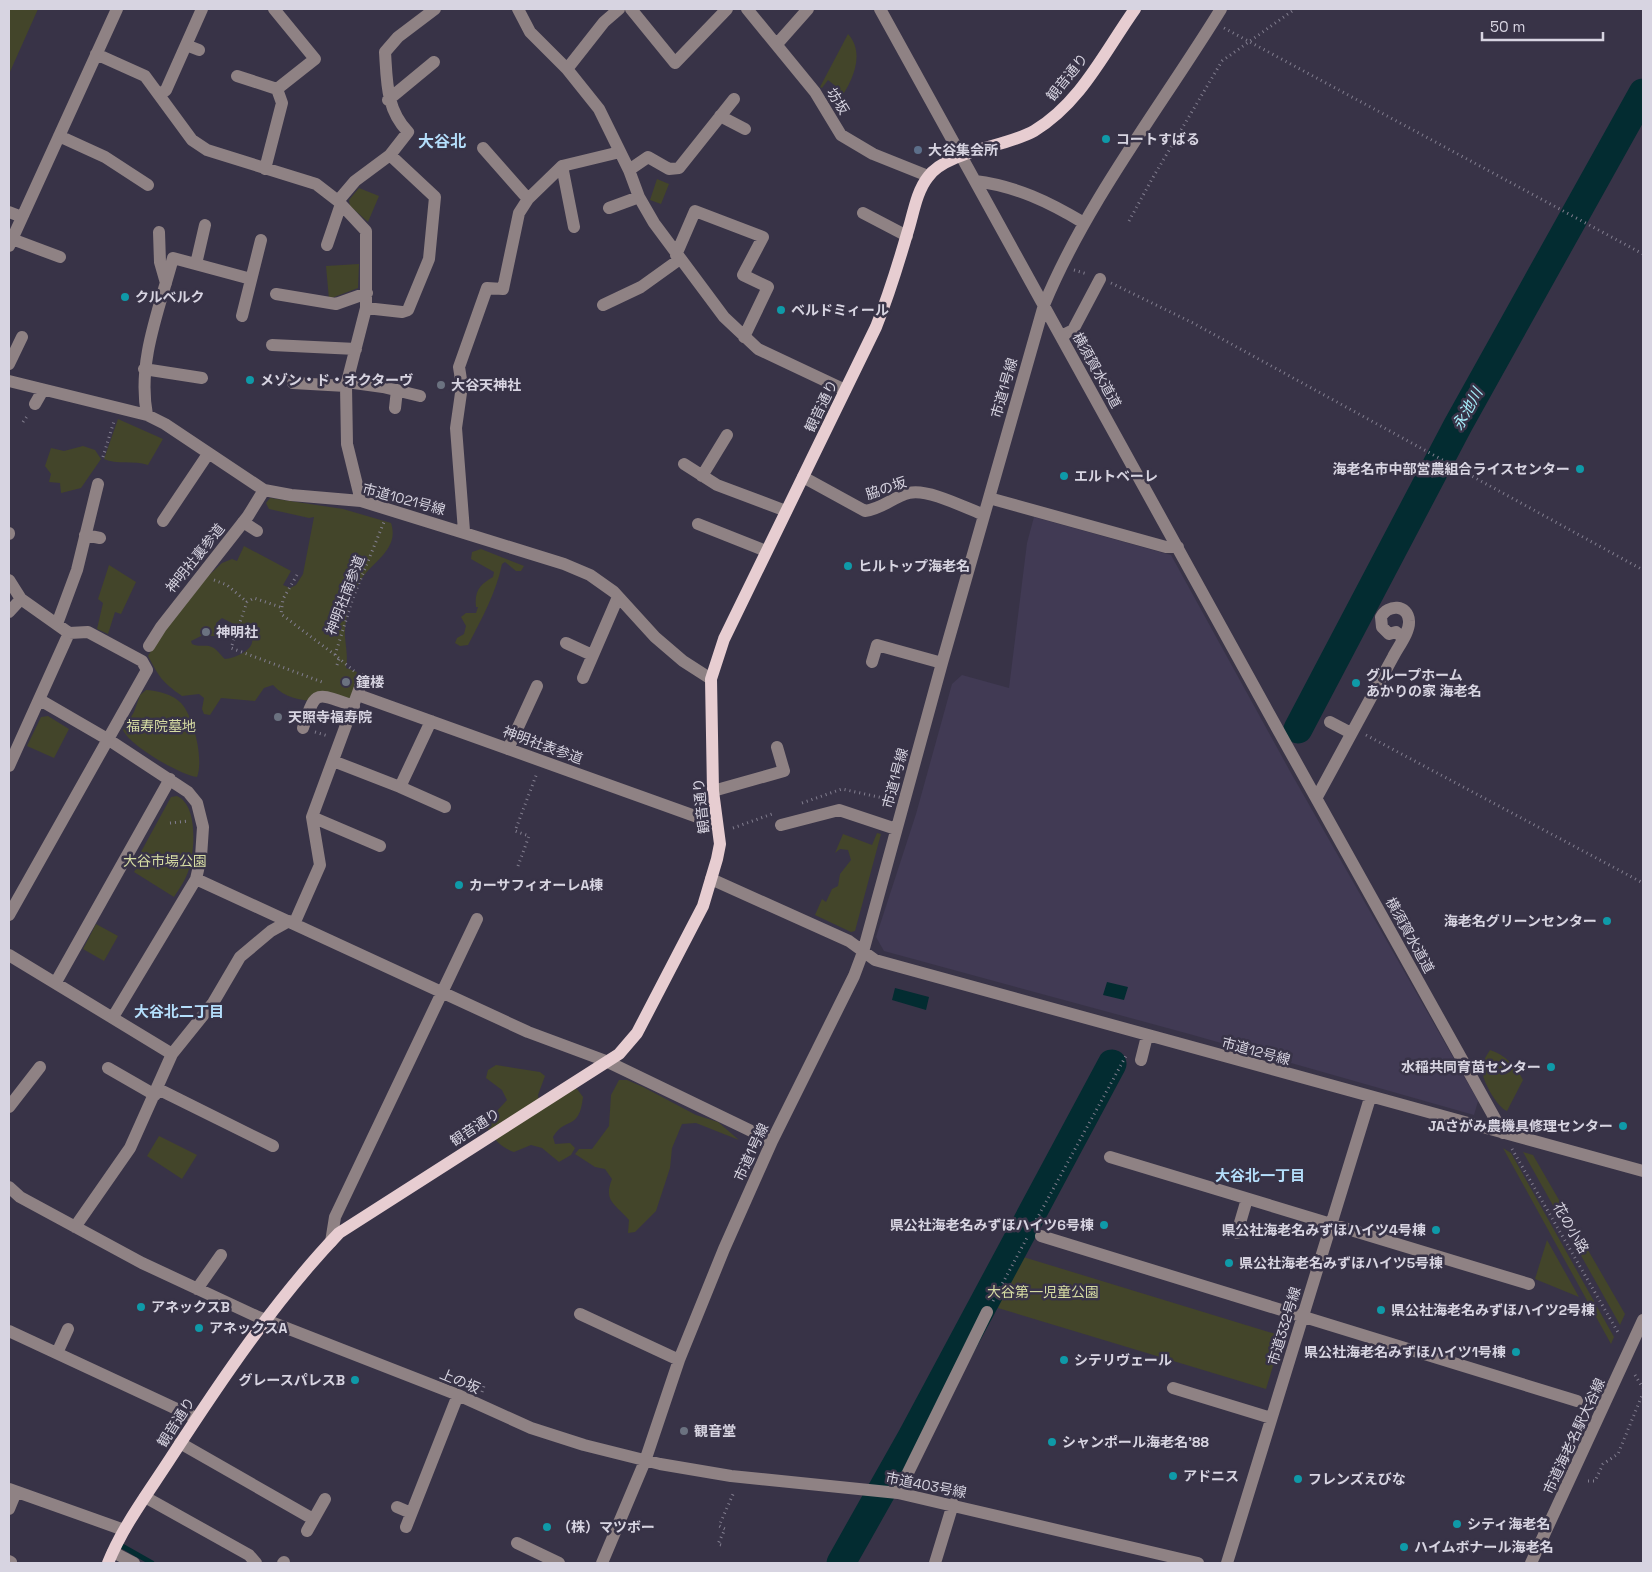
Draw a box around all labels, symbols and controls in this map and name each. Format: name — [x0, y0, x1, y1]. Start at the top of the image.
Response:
scale bar — [1482, 10, 1603, 42]
text: 50 m — [1490, 17, 1525, 36]
street label: 観音通り — [1042, 50, 1092, 104]
street label: 坊坂 — [823, 84, 853, 118]
place label: コートすばる — [1116, 130, 1200, 148]
district label: 大谷北 — [418, 131, 466, 152]
marker: コートすばる — [1100, 133, 1112, 145]
place label: 大谷集会所 — [928, 141, 998, 159]
marker: 大谷集会所 — [912, 144, 924, 156]
place label: クルベルク — [135, 288, 205, 306]
marker: クルベルク — [119, 291, 131, 303]
place label: ベルドミィール — [791, 301, 889, 319]
marker: ベルドミィール — [775, 304, 787, 316]
street label: 横須賀水道道 — [1069, 329, 1125, 411]
street label: 市道1号線 — [987, 356, 1021, 420]
place label: メゾン・ド・オクターヴ — [260, 371, 413, 389]
marker: メゾン・ド・オクターヴ — [244, 374, 256, 386]
place label: 大谷天神社 — [451, 376, 521, 394]
street label: 観音通り — [801, 377, 841, 435]
marker: 大谷天神社 — [435, 379, 447, 391]
water label: 永池川 — [1448, 383, 1487, 433]
place label: 海老名市中部営農組合ライスセンター — [1332, 460, 1570, 478]
marker: 海老名市中部営農組合ライスセンター — [1574, 463, 1586, 475]
place label: エルトベーレ — [1074, 467, 1158, 485]
marker: エルトベーレ — [1058, 470, 1070, 482]
street label: 脇の坂 — [863, 473, 909, 503]
street label: 市道1021号線 — [361, 479, 447, 519]
street label: 神明社裏参道 — [162, 520, 228, 596]
street label: 神明社南参道 — [322, 553, 368, 637]
place label: ヒルトップ海老名 — [858, 557, 970, 575]
marker: ヒルトップ海老名 — [842, 560, 854, 572]
place label: 神明社 — [216, 623, 258, 641]
marker: 神明社 — [200, 626, 212, 638]
place label: グループホーム あかりの家 海老名 — [1366, 666, 1482, 700]
place label: 鐘楼 — [356, 673, 385, 691]
marker: 鐘楼 — [340, 676, 352, 688]
marker: グループホーム あかりの家 海老名 — [1350, 677, 1362, 689]
place label: 天照寺福寿院 — [288, 708, 372, 726]
marker: 天照寺福寿院 — [272, 711, 284, 723]
park label: 福寿院墓地 — [126, 717, 196, 735]
street label: 神明社表参道 — [500, 722, 586, 768]
street label: 市道1号線 — [878, 746, 912, 810]
street label: 観音通り — [689, 777, 713, 835]
park label: 大谷市場公園 — [123, 852, 207, 870]
place label: カーサフィオーレA棟 — [469, 876, 603, 894]
marker: カーサフィオーレA棟 — [453, 879, 465, 891]
street label: 横須賀水道道 — [1382, 894, 1438, 976]
place label: 海老名グリーンセンター — [1444, 912, 1597, 930]
marker: 海老名グリーンセンター — [1601, 915, 1613, 927]
district label: 大谷北二丁目 — [134, 1002, 224, 1021]
street label: 市道12号線 — [1220, 1033, 1292, 1069]
place label: 水稲共同育苗センター — [1401, 1058, 1541, 1076]
marker: 水稲共同育苗センター — [1545, 1061, 1557, 1073]
street label: 観音通り — [447, 1104, 503, 1150]
place label: JAさがみ農機具修理センター — [1428, 1117, 1613, 1135]
street label: 市道1号線 — [730, 1120, 772, 1184]
marker: JAさがみ農機具修理センター — [1617, 1120, 1629, 1132]
district label: 大谷北一丁目 — [1215, 1166, 1305, 1185]
street label: 花の小路 — [1549, 1199, 1593, 1257]
place label: 県公社海老名みずほハイツ6号棟 — [890, 1216, 1094, 1234]
marker: 県公社海老名みずほハイツ6号棟 — [1098, 1219, 1110, 1231]
place label: 県公社海老名みずほハイツ4号棟 — [1221, 1221, 1426, 1239]
marker: 県公社海老名みずほハイツ4号棟 — [1430, 1224, 1442, 1236]
place label: 県公社海老名みずほハイツ5号棟 — [1239, 1254, 1443, 1272]
marker: 県公社海老名みずほハイツ5号棟 — [1223, 1257, 1235, 1269]
park label: 大谷第一児童公園 — [987, 1283, 1099, 1301]
street label: 市道332号線 — [1263, 1284, 1305, 1368]
place label: アネックスB — [151, 1298, 230, 1316]
marker: アネックスB — [135, 1301, 147, 1313]
place label: 県公社海老名みずほハイツ2号棟 — [1391, 1301, 1595, 1319]
marker: 県公社海老名みずほハイツ2号棟 — [1375, 1304, 1387, 1316]
place label: アネックスA — [209, 1319, 288, 1337]
marker: アネックスA — [193, 1322, 205, 1334]
place label: 県公社海老名みずほハイツ1号棟 — [1304, 1343, 1506, 1361]
marker: 県公社海老名みずほハイツ1号棟 — [1510, 1346, 1522, 1358]
place label: シテリヴェール — [1074, 1351, 1172, 1369]
marker: シテリヴェール — [1058, 1354, 1070, 1366]
street label: 上の坂 — [437, 1365, 483, 1397]
place label: グレースパレスB — [238, 1371, 345, 1389]
marker: グレースパレスB — [349, 1374, 361, 1386]
street label: 市道海老名駅大谷線 — [1539, 1375, 1609, 1497]
street label: 観音通り — [153, 1394, 199, 1450]
place label: 観音堂 — [694, 1422, 736, 1440]
marker: 観音堂 — [678, 1425, 690, 1437]
place label: シャンポール海老名'88 — [1062, 1433, 1210, 1451]
marker: シャンポール海老名'88 — [1046, 1436, 1058, 1448]
place label: アドニス — [1183, 1467, 1239, 1485]
street label: 市道403号線 — [884, 1468, 968, 1502]
marker: アドニス — [1167, 1470, 1179, 1482]
place label: フレンズえびな — [1308, 1470, 1406, 1488]
marker: フレンズえびな — [1292, 1473, 1304, 1485]
place label: シティ海老名 — [1467, 1515, 1550, 1533]
place label: （株）マツボー — [557, 1518, 655, 1536]
marker: シティ海老名 — [1451, 1518, 1463, 1530]
marker: （株）マツボー — [541, 1521, 553, 1533]
place label: ハイムボナール海老名 — [1414, 1538, 1553, 1556]
marker: ハイムボナール海老名 — [1398, 1541, 1410, 1553]

